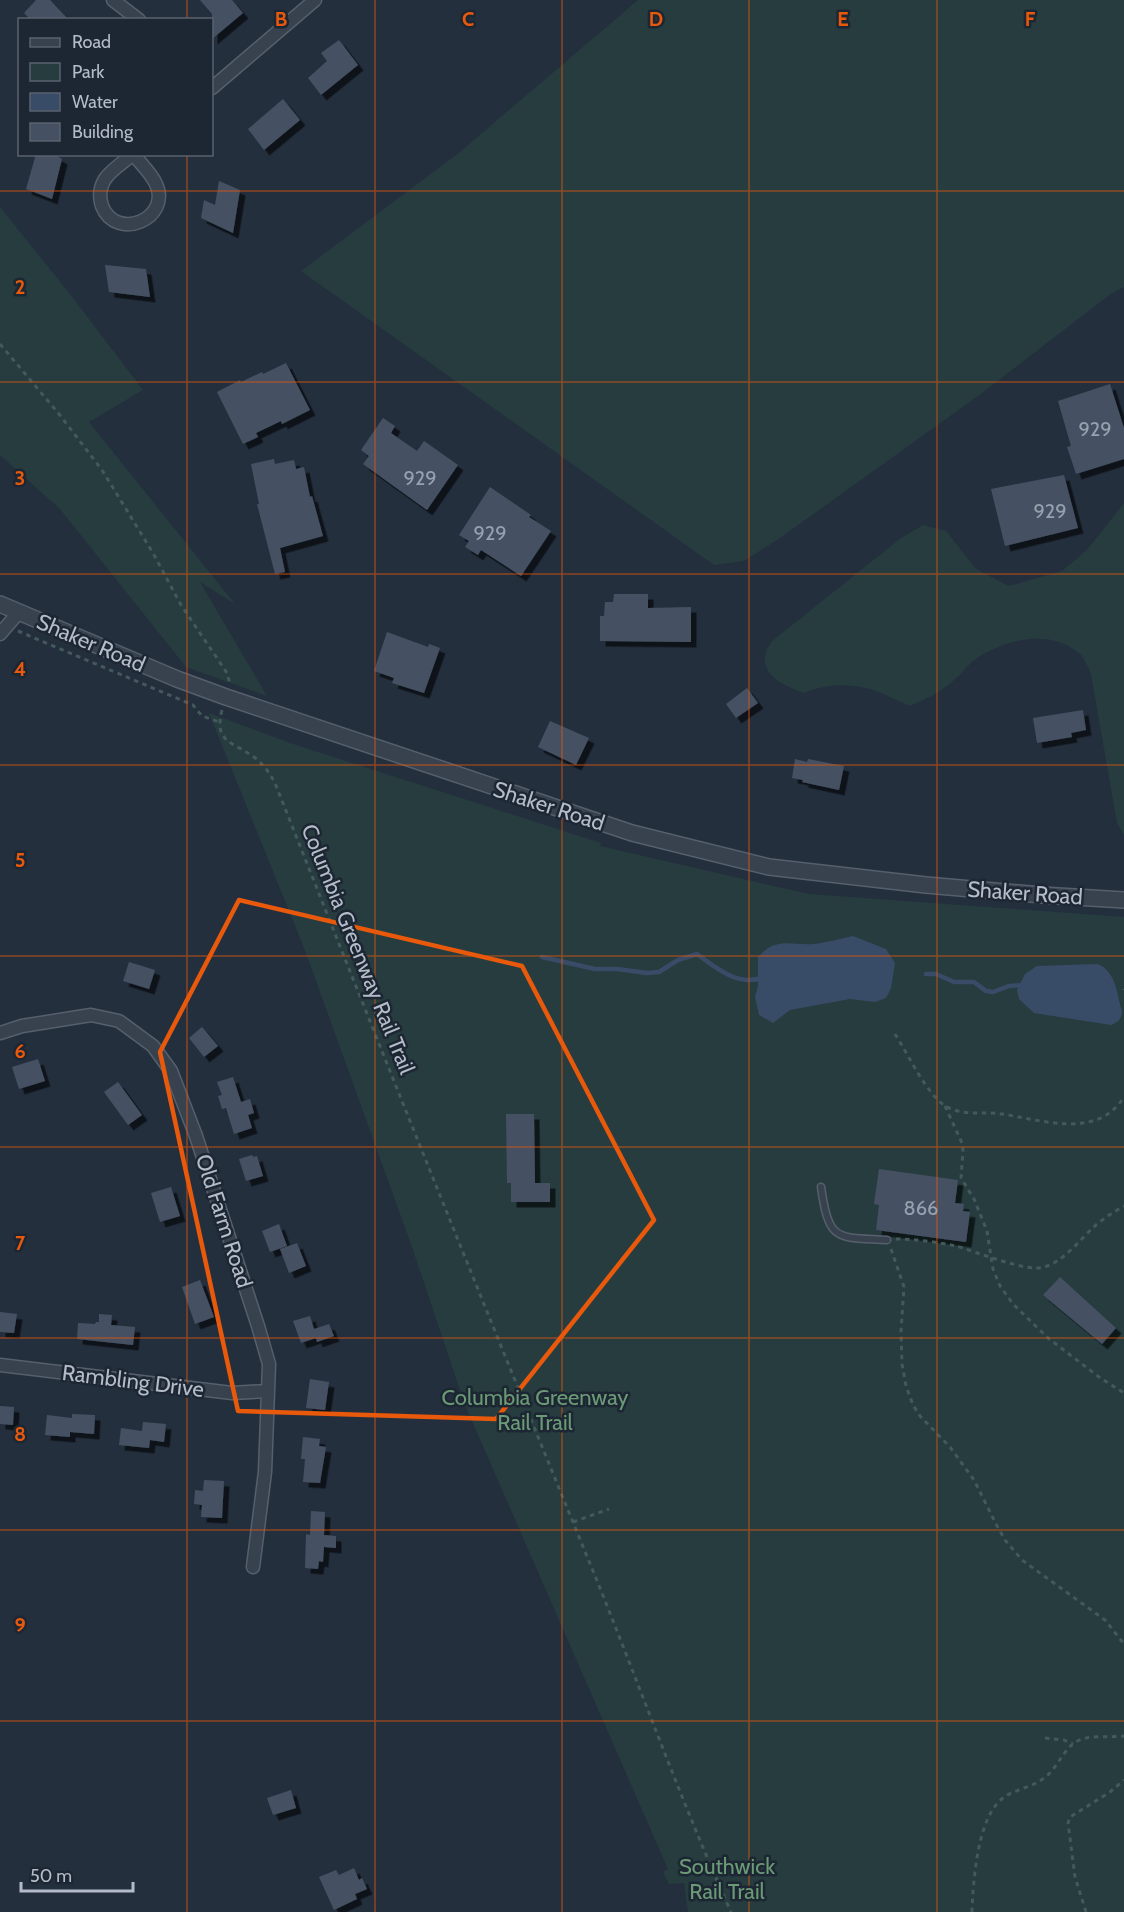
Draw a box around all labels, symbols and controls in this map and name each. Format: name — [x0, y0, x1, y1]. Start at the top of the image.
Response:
text: B — [275, 7, 287, 31]
text: C — [462, 7, 474, 31]
text: D — [649, 7, 663, 31]
text: E — [837, 7, 849, 31]
text: F — [1025, 7, 1036, 31]
legend — [18, 18, 213, 156]
text: Road — [72, 31, 111, 53]
text: Park — [72, 61, 105, 83]
text: Water — [72, 91, 118, 113]
text: Building — [72, 121, 134, 143]
text: 2 — [15, 275, 25, 299]
house number: 929 — [1078, 417, 1112, 441]
text: 3 — [15, 466, 25, 490]
house number: 929 — [403, 466, 437, 490]
house number: 929 — [1033, 499, 1067, 523]
house number: 929 — [473, 521, 507, 545]
street label: Shaker Road — [33, 608, 149, 678]
text: 4 — [14, 657, 26, 681]
street label: Shaker Road — [490, 775, 608, 837]
street label: Columbia Greenway Rail Trail — [295, 820, 421, 1079]
text: 5 — [15, 848, 25, 872]
street label: Shaker Road — [966, 876, 1084, 910]
text: 6 — [14, 1039, 26, 1063]
street label: Old Farm Road — [190, 1151, 258, 1291]
house number: 866 — [904, 1196, 938, 1220]
text: 7 — [15, 1231, 26, 1255]
street label: Rambling Drive — [61, 1359, 205, 1403]
park label: Columbia Greenway Rail Trail — [442, 1384, 628, 1436]
text: 8 — [14, 1422, 26, 1446]
text: 9 — [14, 1613, 26, 1637]
park label: Southwick Rail Trail — [679, 1853, 775, 1905]
scale bar — [21, 1855, 134, 1893]
text: 50 m — [30, 1865, 72, 1887]

